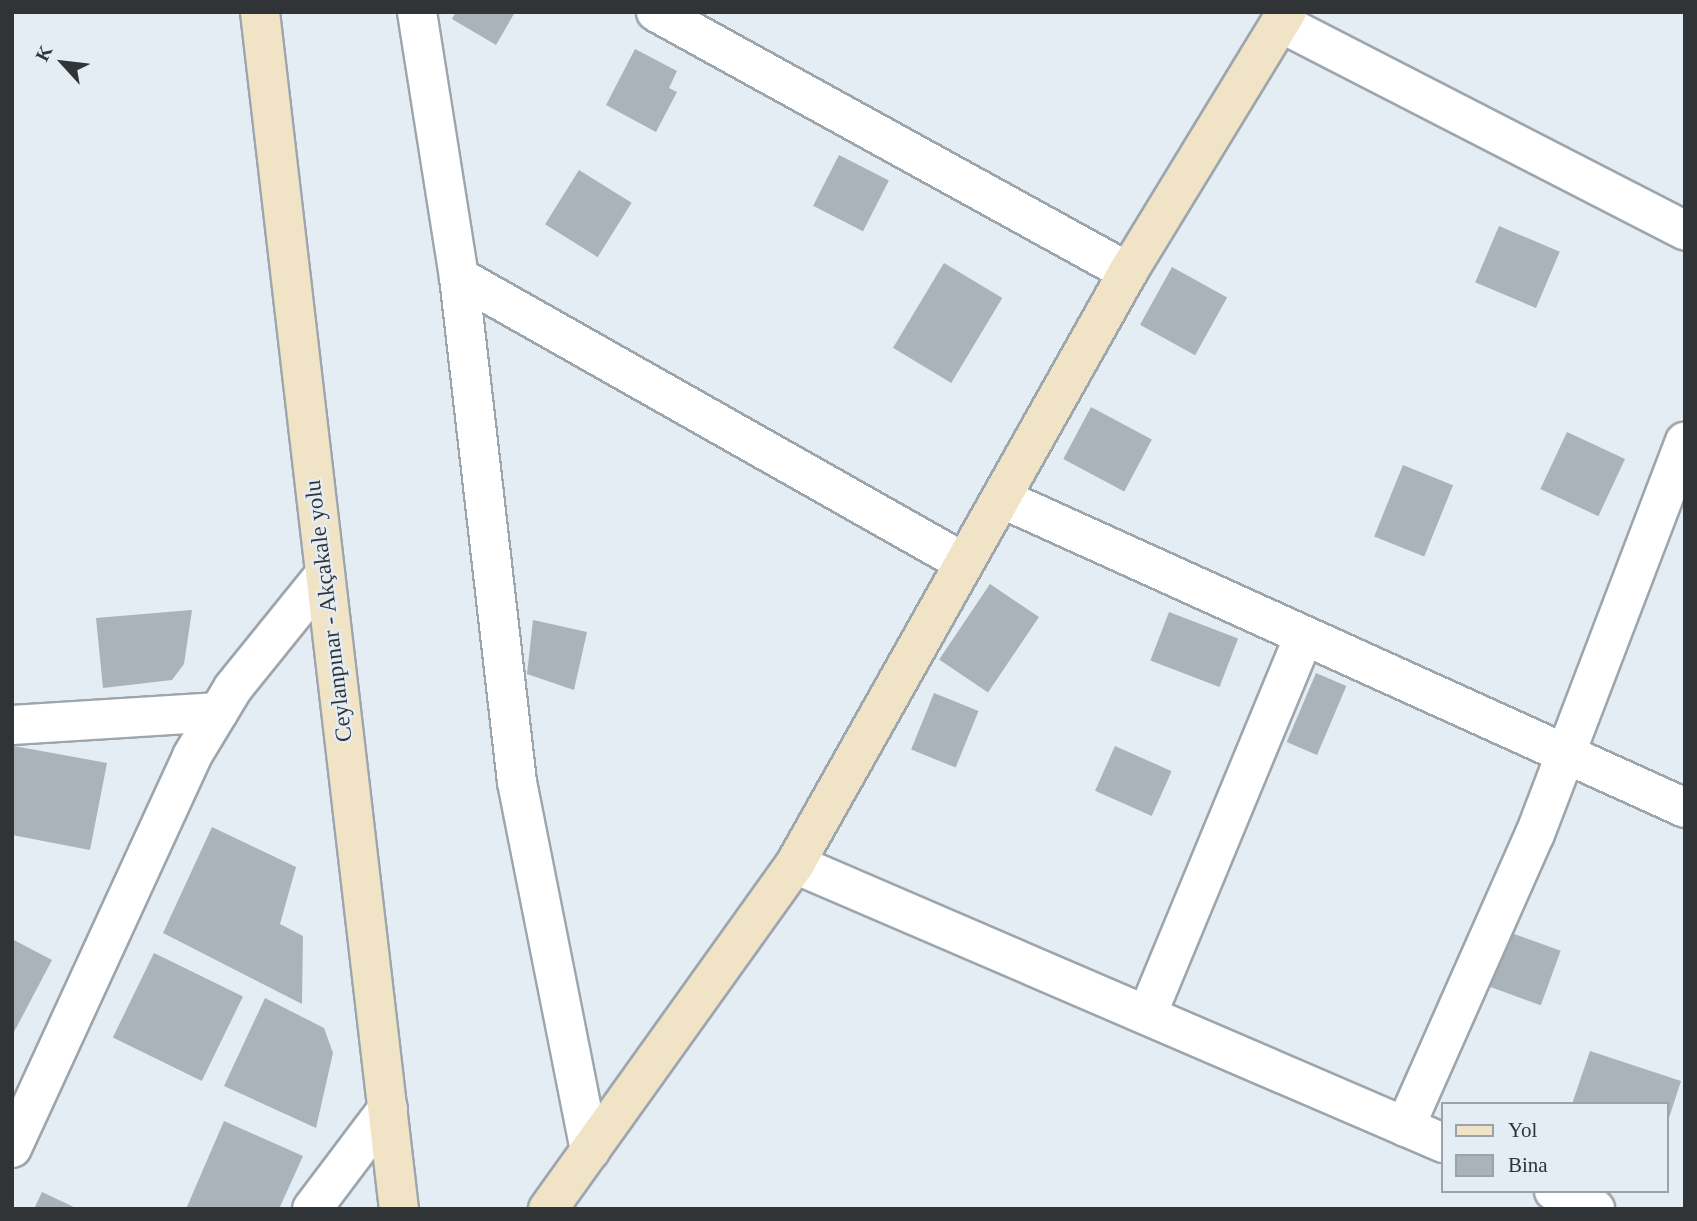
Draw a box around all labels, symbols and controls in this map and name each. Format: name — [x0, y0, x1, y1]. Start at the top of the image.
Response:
north arrow — [28, 28, 98, 98]
text: K — [31, 42, 57, 65]
street label: Ceylanpınar - Akçakale yolu — [299, 478, 359, 744]
legend — [1442, 1102, 1669, 1193]
text: Yol — [1508, 1118, 1537, 1142]
text: Bina — [1508, 1153, 1548, 1177]

